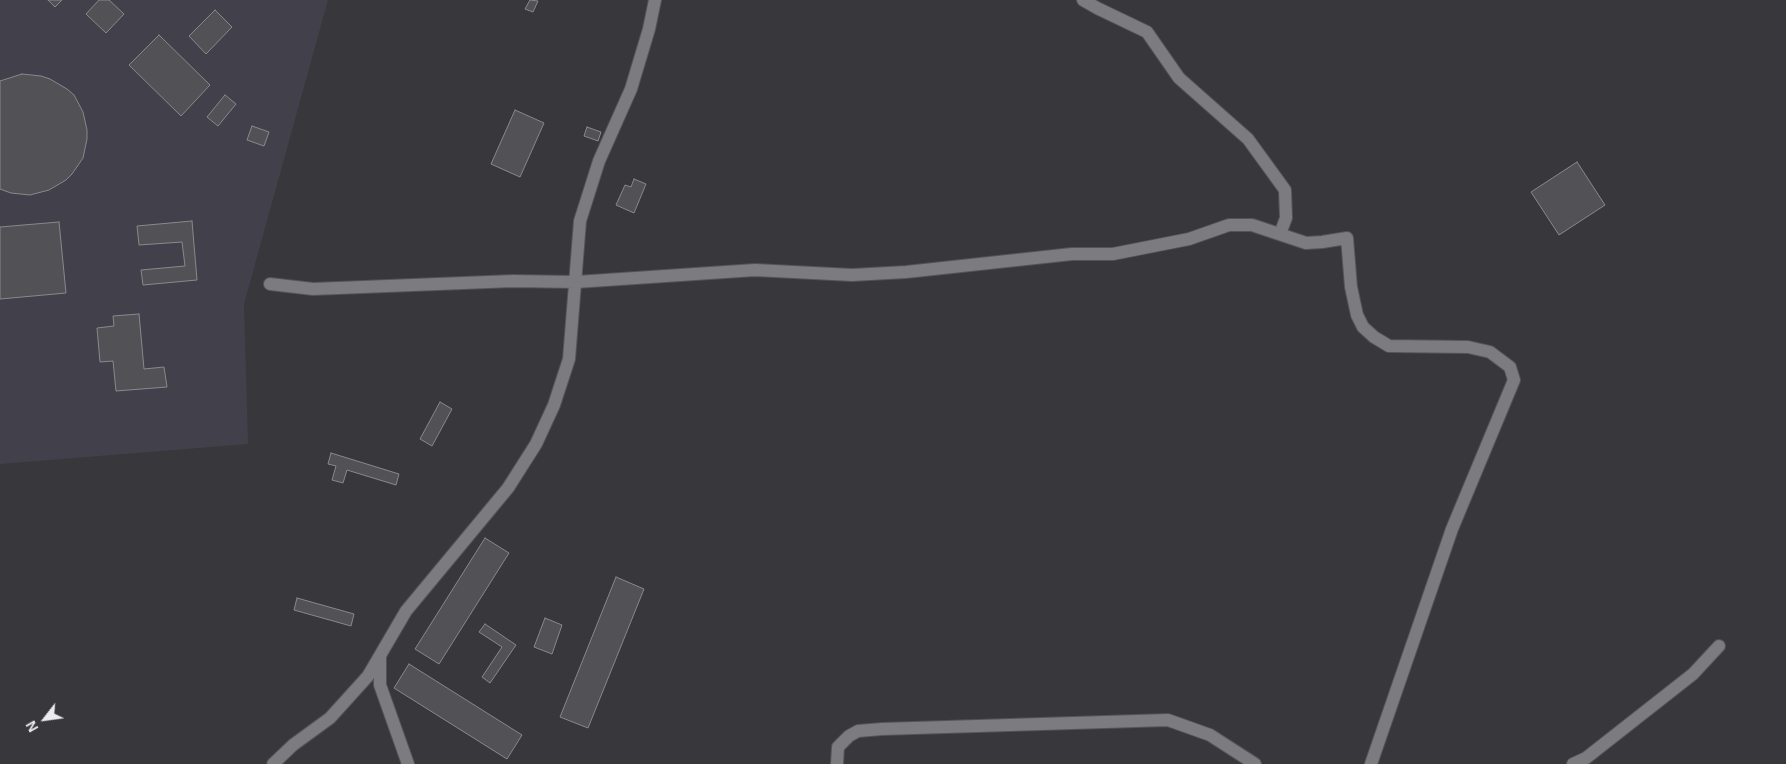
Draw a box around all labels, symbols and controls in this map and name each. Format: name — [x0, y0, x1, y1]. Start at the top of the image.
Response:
north arrow — [20, 694, 70, 744]
text: N — [23, 718, 41, 735]

